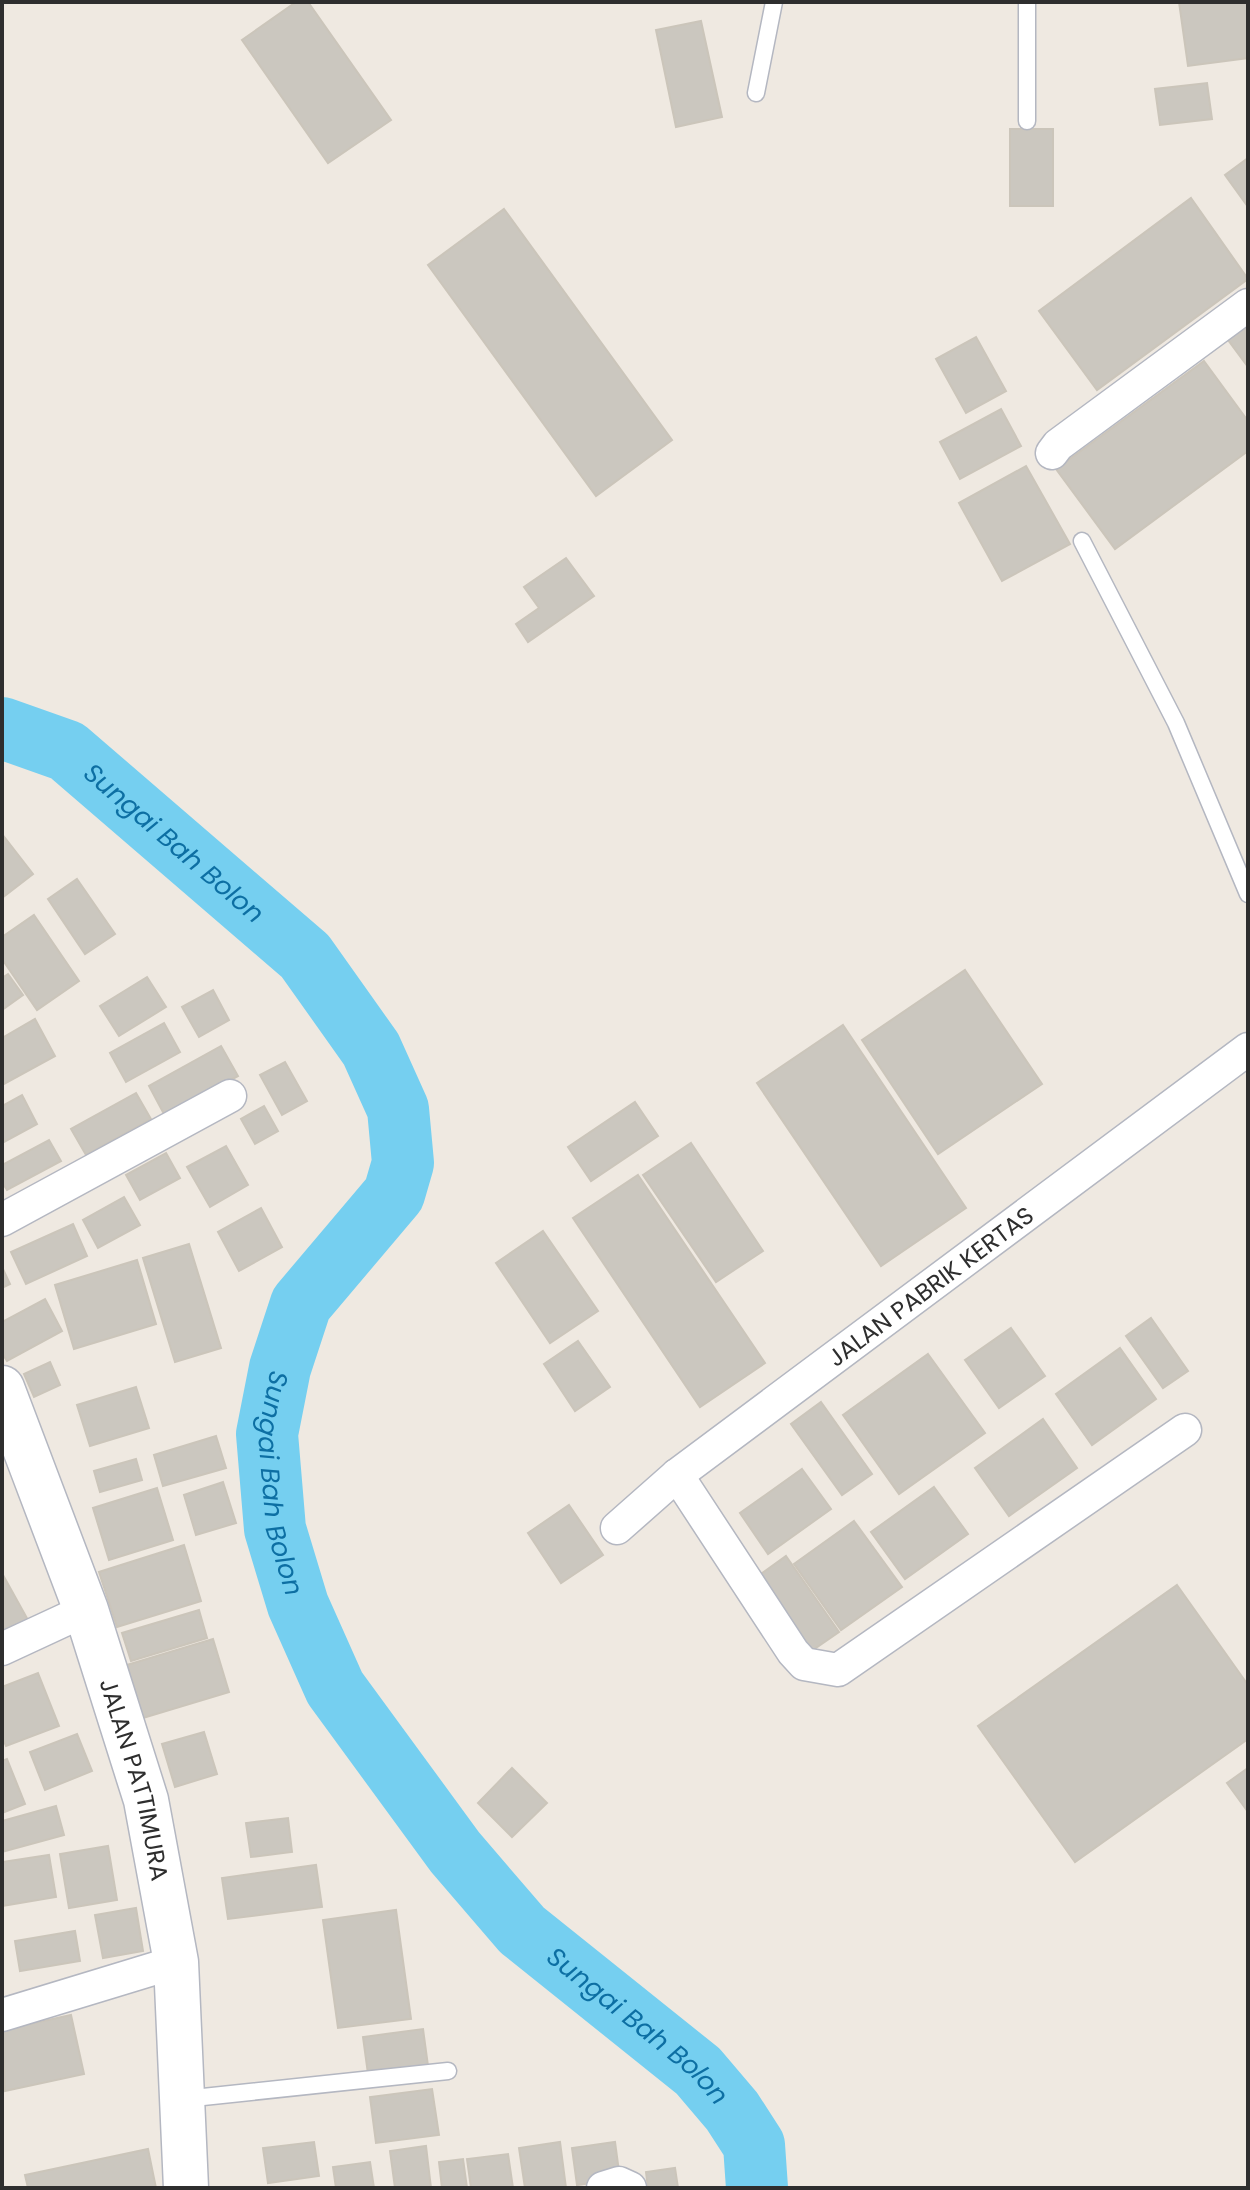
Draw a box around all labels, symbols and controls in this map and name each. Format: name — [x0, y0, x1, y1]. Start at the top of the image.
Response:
water label: Sungai Bah Bolon — [76, 755, 272, 931]
street label: JALAN PABRIK KERTAS — [820, 1198, 1040, 1374]
water label: Sungai Bah Bolon — [249, 1368, 312, 1600]
street label: JALAN PATTIMURA — [92, 1674, 177, 1883]
water label: Sungai Bah Bolon — [539, 1939, 737, 2112]

